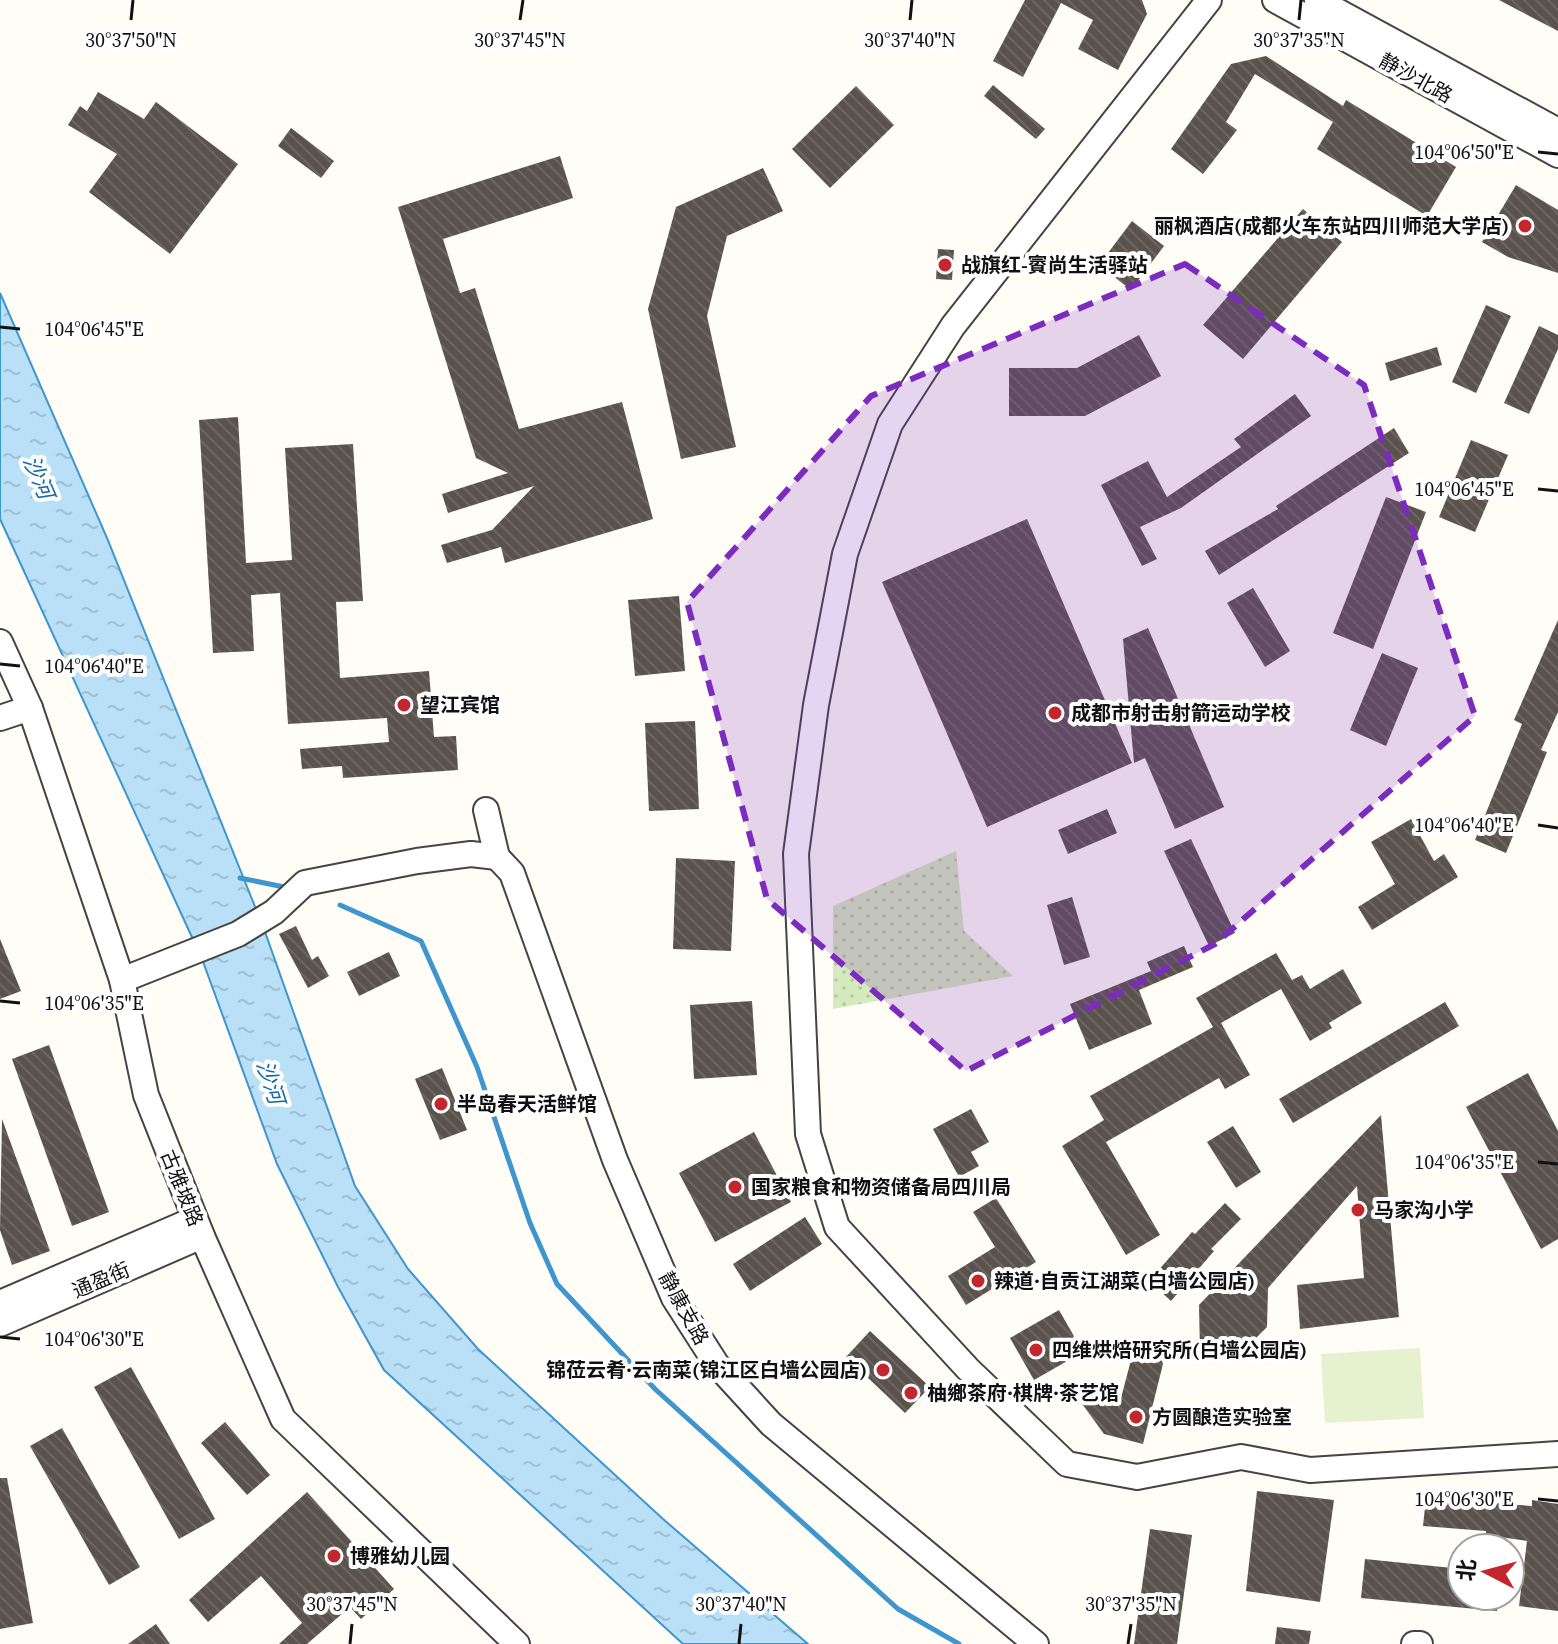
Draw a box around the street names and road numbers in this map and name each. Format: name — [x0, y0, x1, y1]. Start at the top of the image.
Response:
street label: 静沙北路 — [1374, 46, 1458, 110]
street label: 古雅坡路 — [154, 1146, 210, 1230]
street label: 通盈街 — [68, 1255, 134, 1305]
street label: 静康支路 — [652, 1266, 716, 1350]

